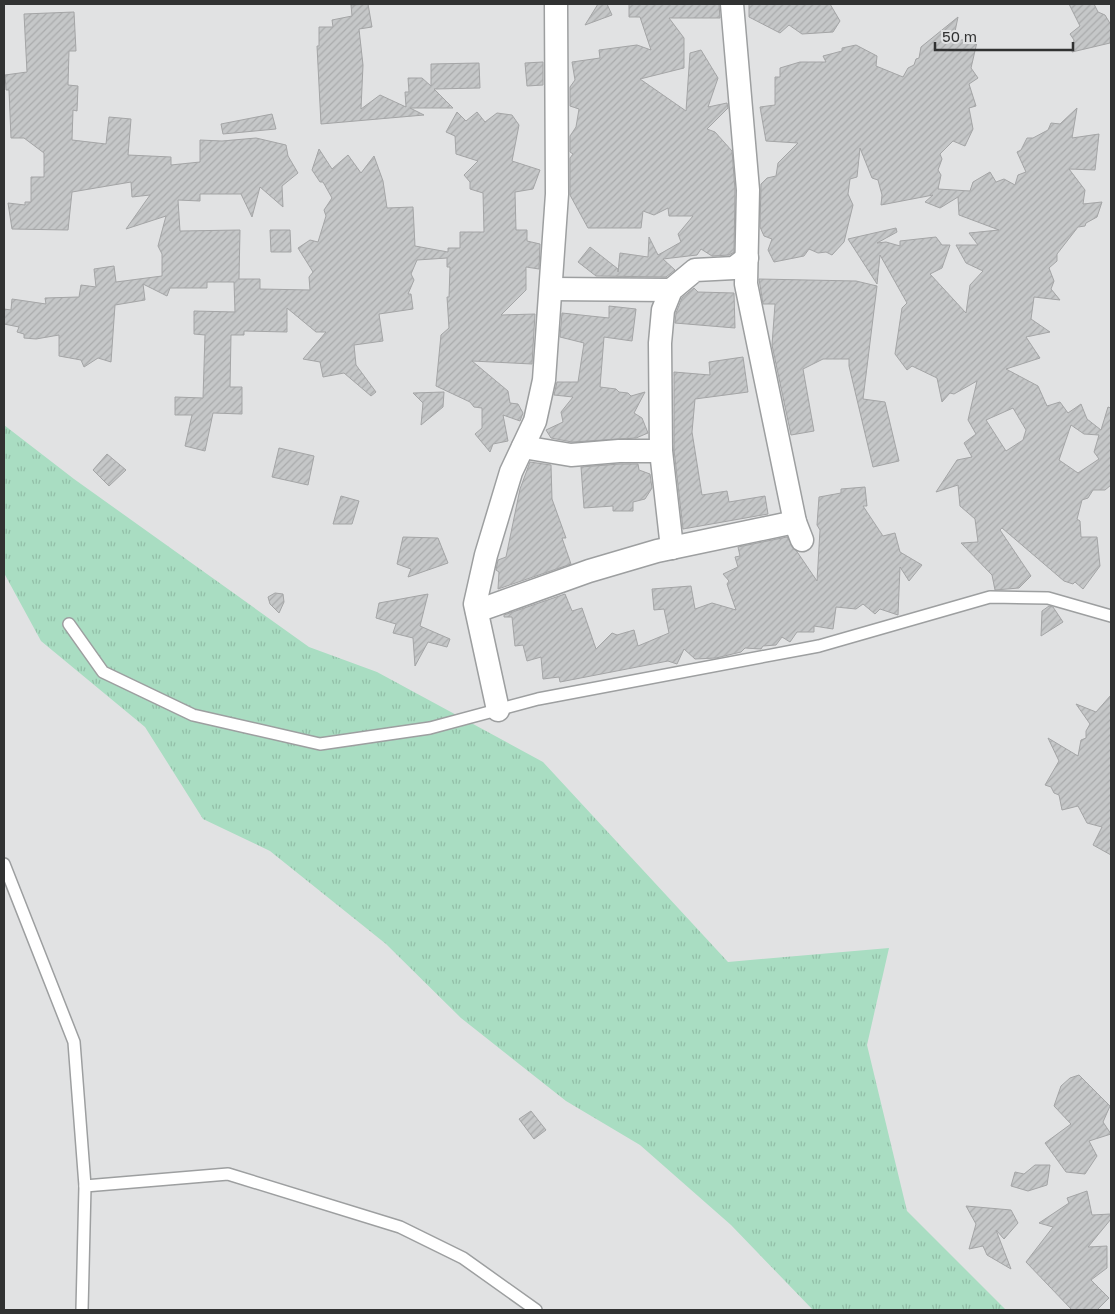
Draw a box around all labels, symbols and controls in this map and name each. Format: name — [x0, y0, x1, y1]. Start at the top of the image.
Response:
scale bar — [935, 20, 1072, 52]
text: 50 m — [942, 27, 977, 45]

